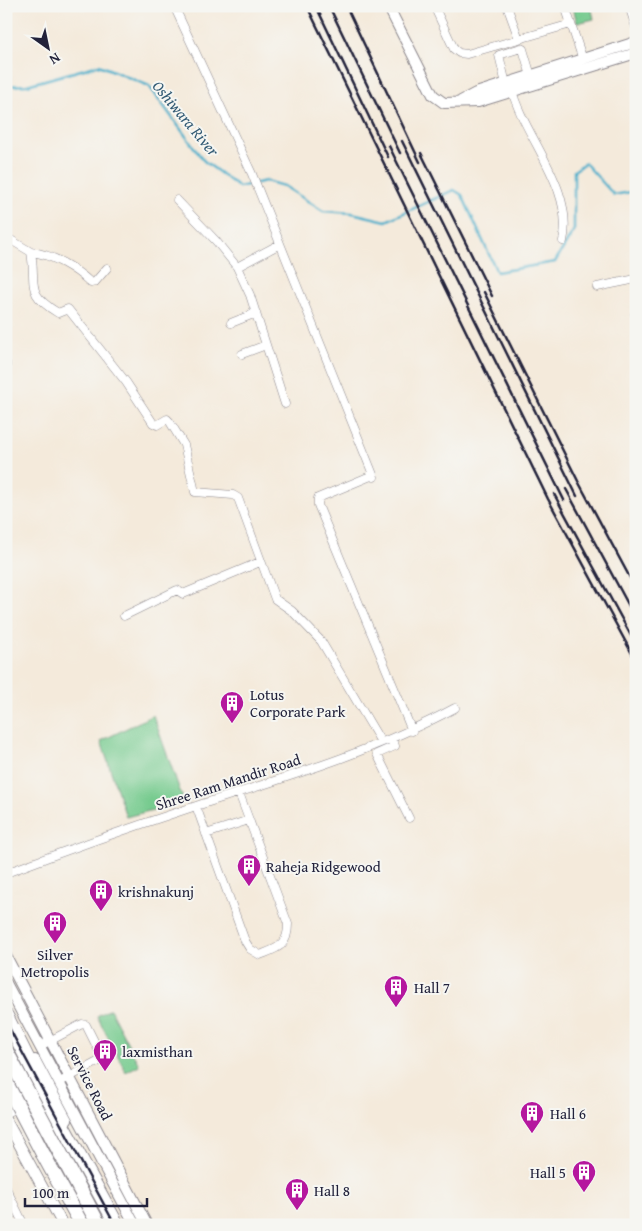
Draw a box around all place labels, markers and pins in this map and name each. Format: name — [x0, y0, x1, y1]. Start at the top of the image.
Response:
place label: Lotus Corporate Park — [250, 684, 346, 722]
building icon: Lotus Corporate Park — [219, 690, 245, 724]
building icon: Raheja Ridgewood — [236, 853, 262, 887]
place label: Raheja Ridgewood — [266, 856, 381, 877]
building icon: krishnakunj — [88, 878, 114, 912]
place label: krishnakunj — [118, 881, 194, 902]
building icon: Silver Metropolis — [42, 910, 68, 944]
place label: Silver Metropolis — [21, 944, 89, 982]
building icon: Hall 7 — [383, 974, 409, 1008]
place label: Hall 7 — [414, 977, 450, 998]
building icon: laxmisthan — [92, 1038, 118, 1072]
place label: laxmisthan — [122, 1041, 193, 1062]
building icon: Hall 6 — [519, 1100, 545, 1134]
place label: Hall 6 — [550, 1103, 586, 1124]
building icon: Hall 5 — [571, 1159, 597, 1193]
place label: Hall 5 — [530, 1162, 566, 1183]
building icon: Hall 8 — [284, 1177, 310, 1211]
place label: Hall 8 — [314, 1180, 350, 1201]

